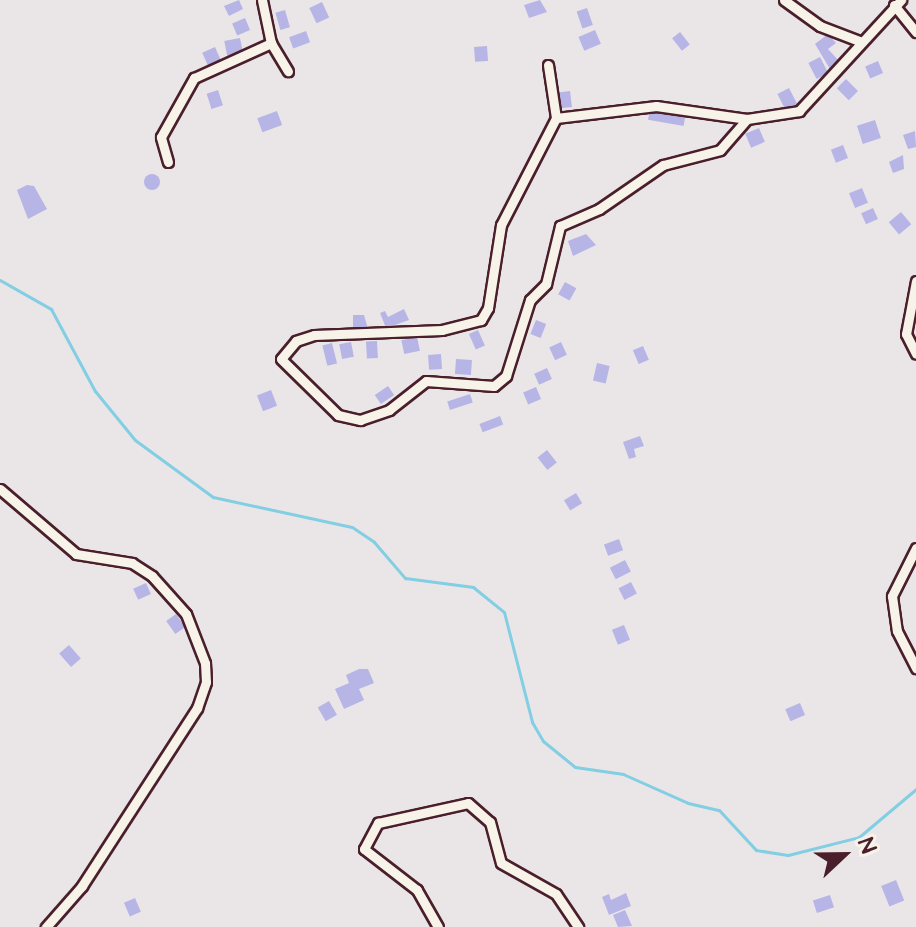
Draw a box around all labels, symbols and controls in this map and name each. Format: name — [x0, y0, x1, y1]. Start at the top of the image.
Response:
north arrow — [804, 815, 884, 895]
text: N — [850, 834, 884, 858]

